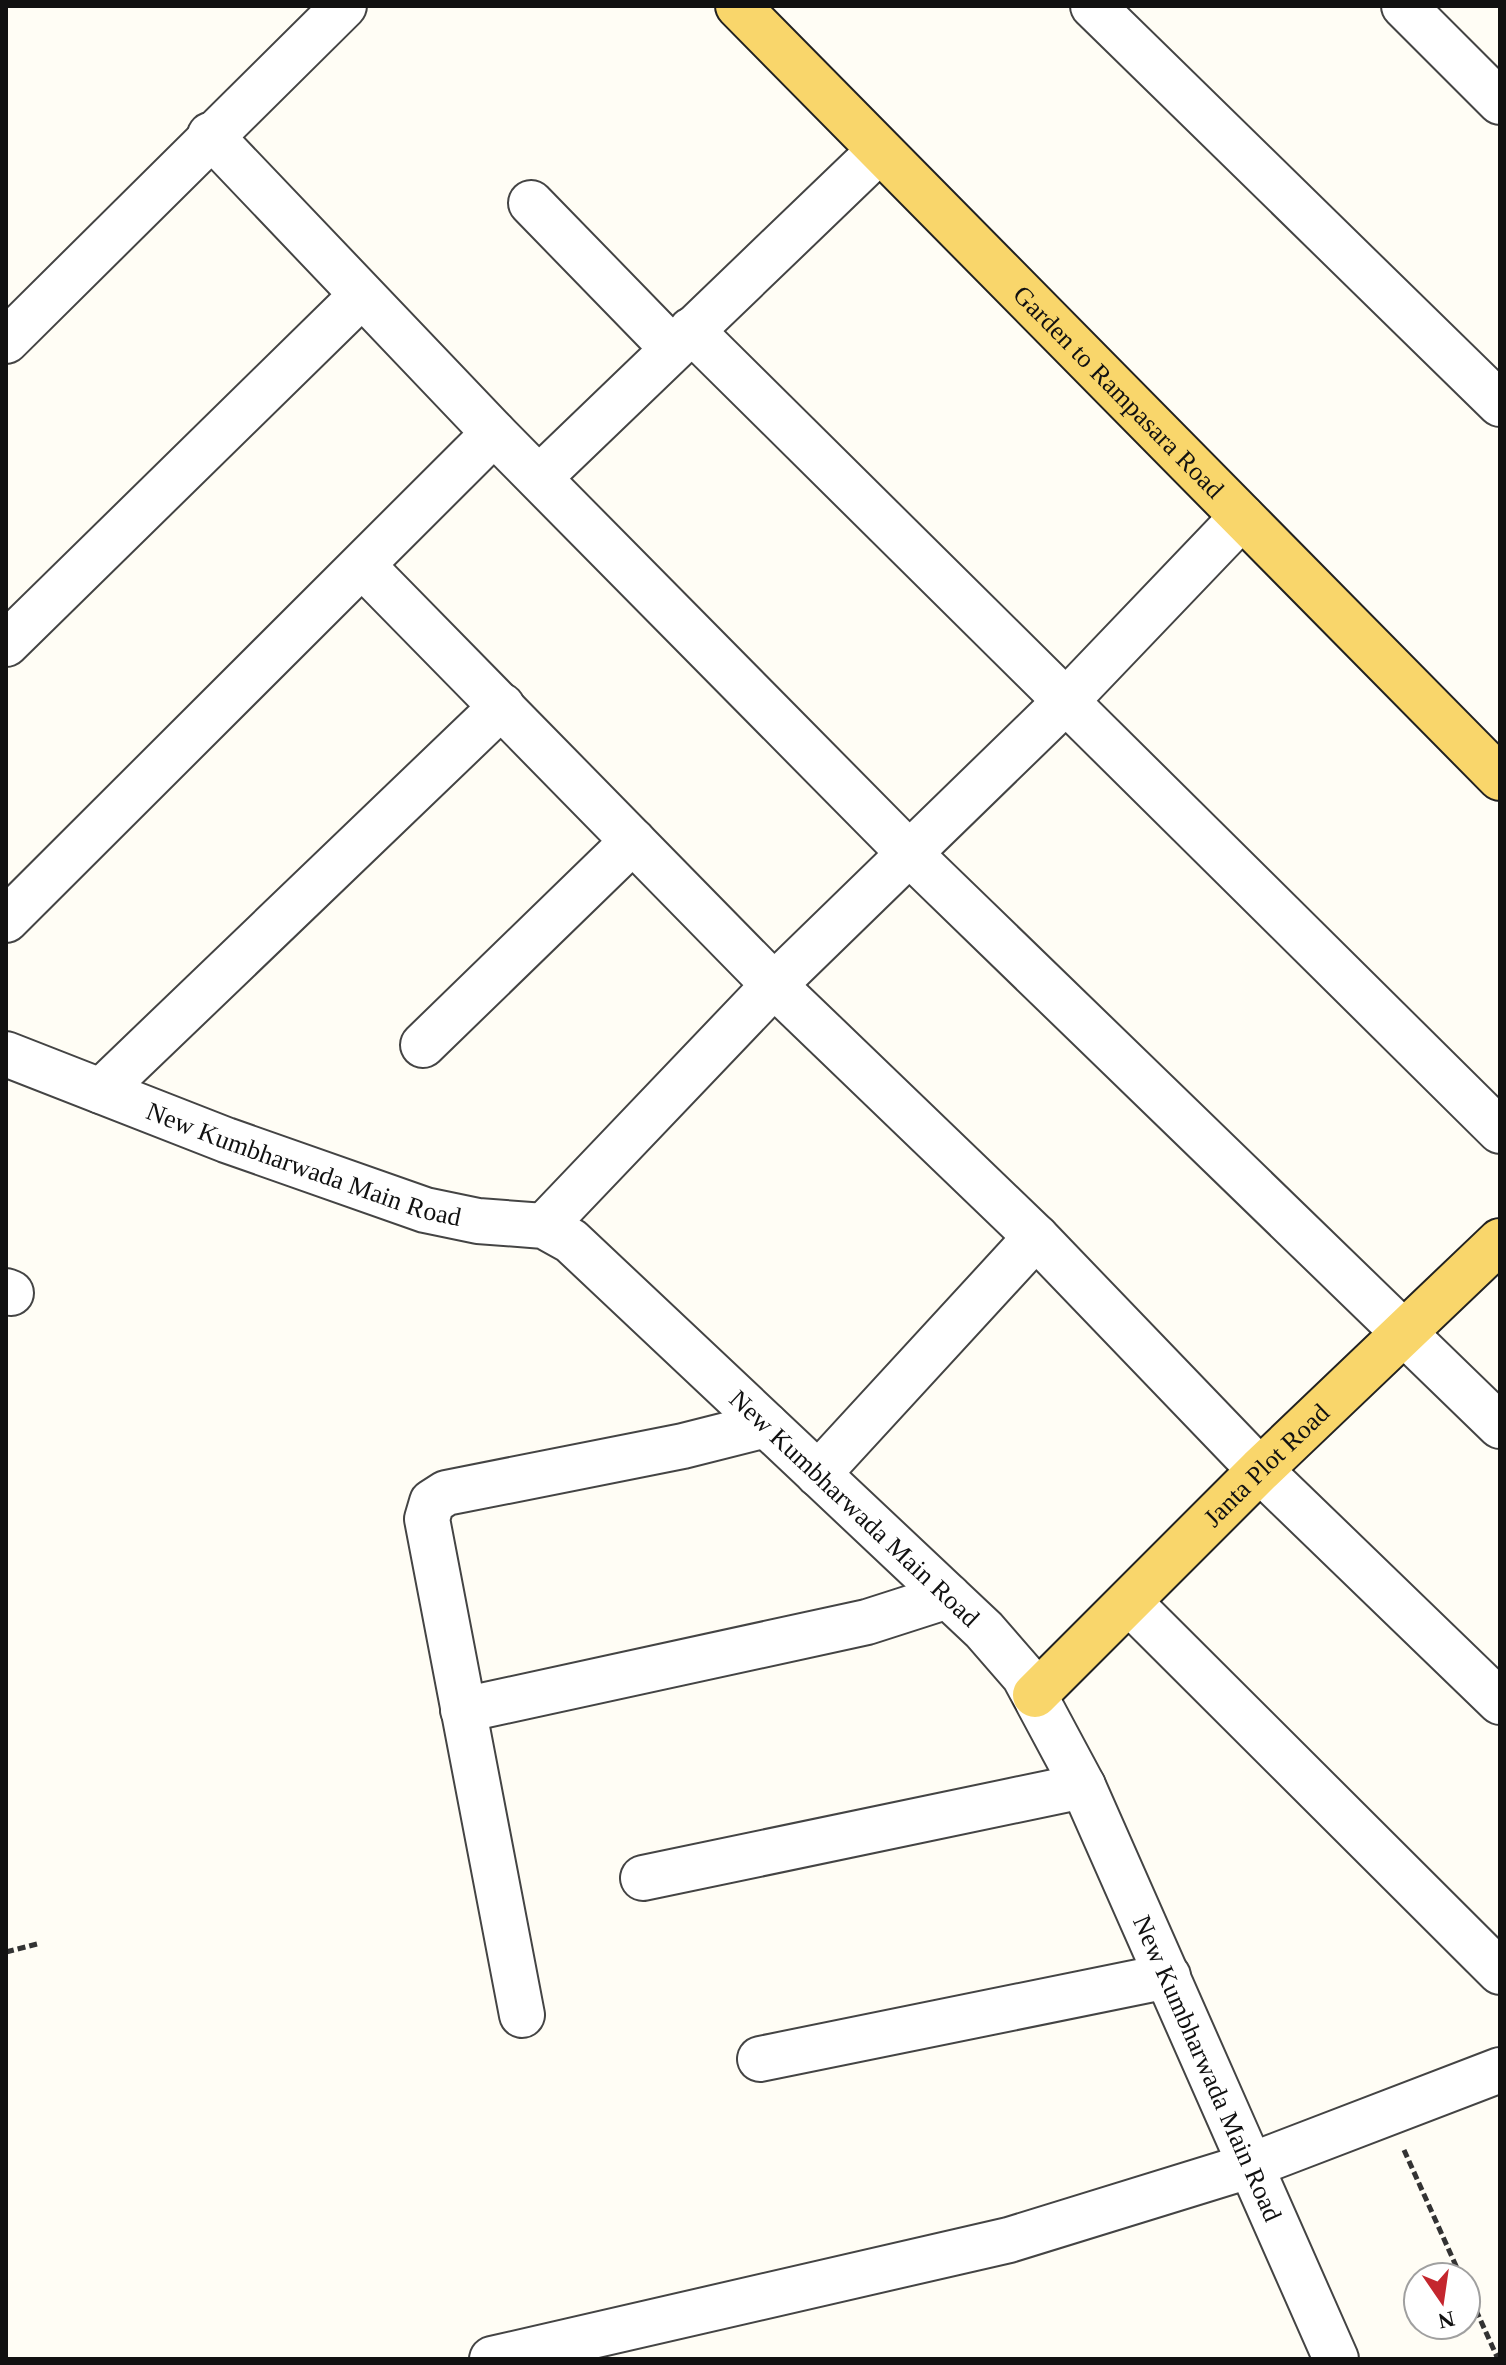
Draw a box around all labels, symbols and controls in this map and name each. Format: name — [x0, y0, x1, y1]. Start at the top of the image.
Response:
street label: Garden to Rampasara Road — [1008, 280, 1230, 504]
street label: New Kumbharwada Main Road — [143, 1096, 464, 1232]
street label: New Kumbharwada Main Road — [724, 1384, 985, 1632]
street label: Janta Plot Road — [1198, 1398, 1335, 1532]
street label: New Kumbharwada Main Road — [1127, 1911, 1288, 2226]
north arrow — [1402, 2261, 1482, 2341]
text: N — [1436, 2306, 1457, 2334]

